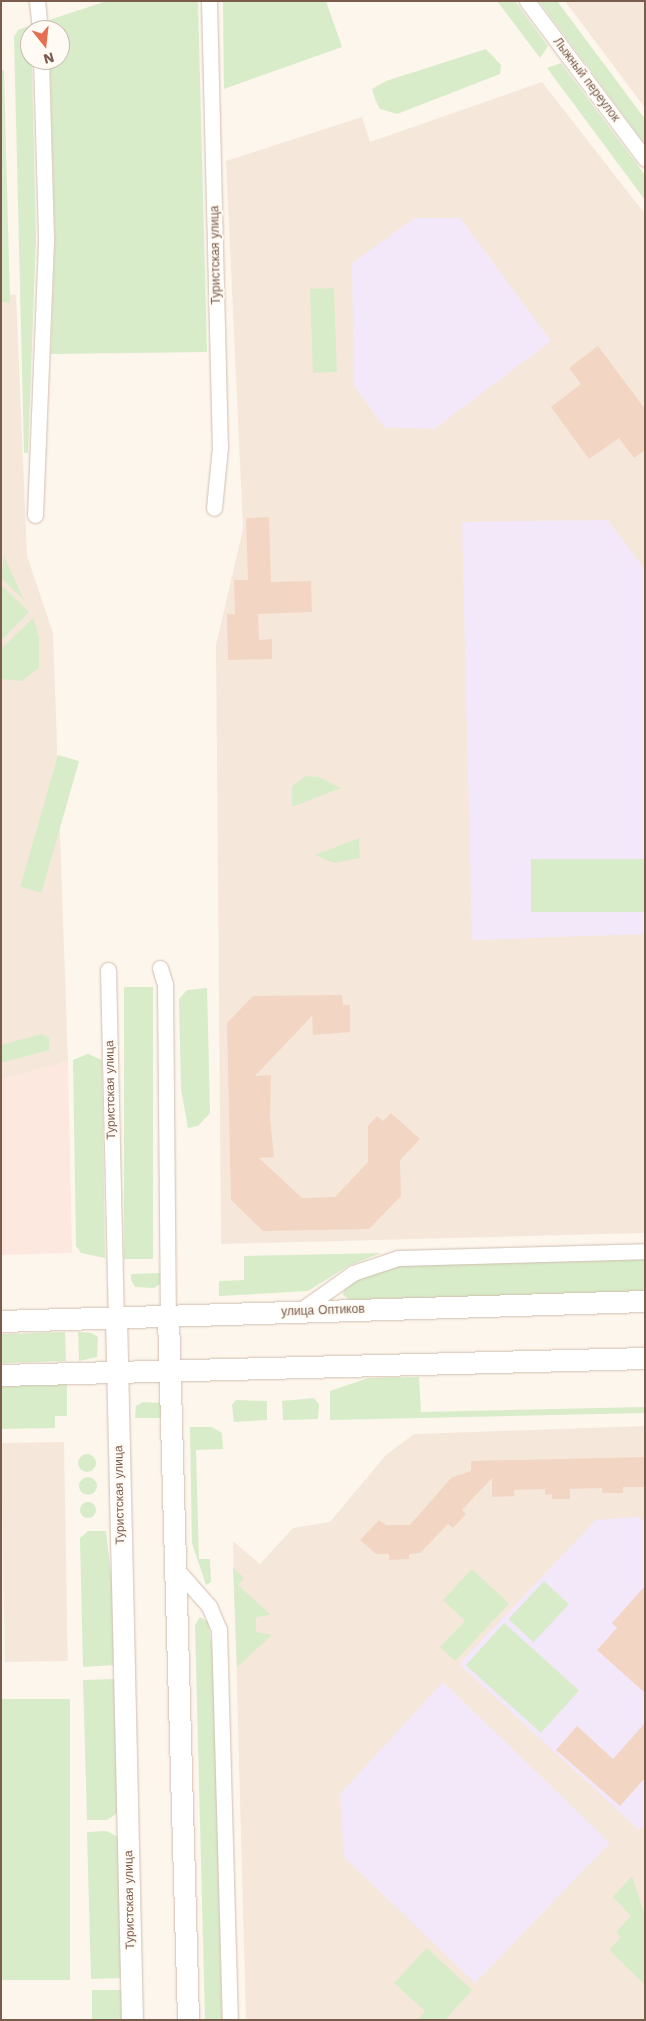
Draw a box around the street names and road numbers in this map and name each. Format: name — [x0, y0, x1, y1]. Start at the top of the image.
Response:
street label: Лыжный переулок — [550, 35, 622, 125]
street label: Туристская улица — [208, 205, 224, 305]
street label: Туристская улица — [103, 1040, 119, 1140]
street label: улица Оптиков — [281, 1302, 365, 1320]
street label: Туристская улица — [112, 1445, 128, 1545]
street label: Туристская улица — [122, 1850, 138, 1950]

